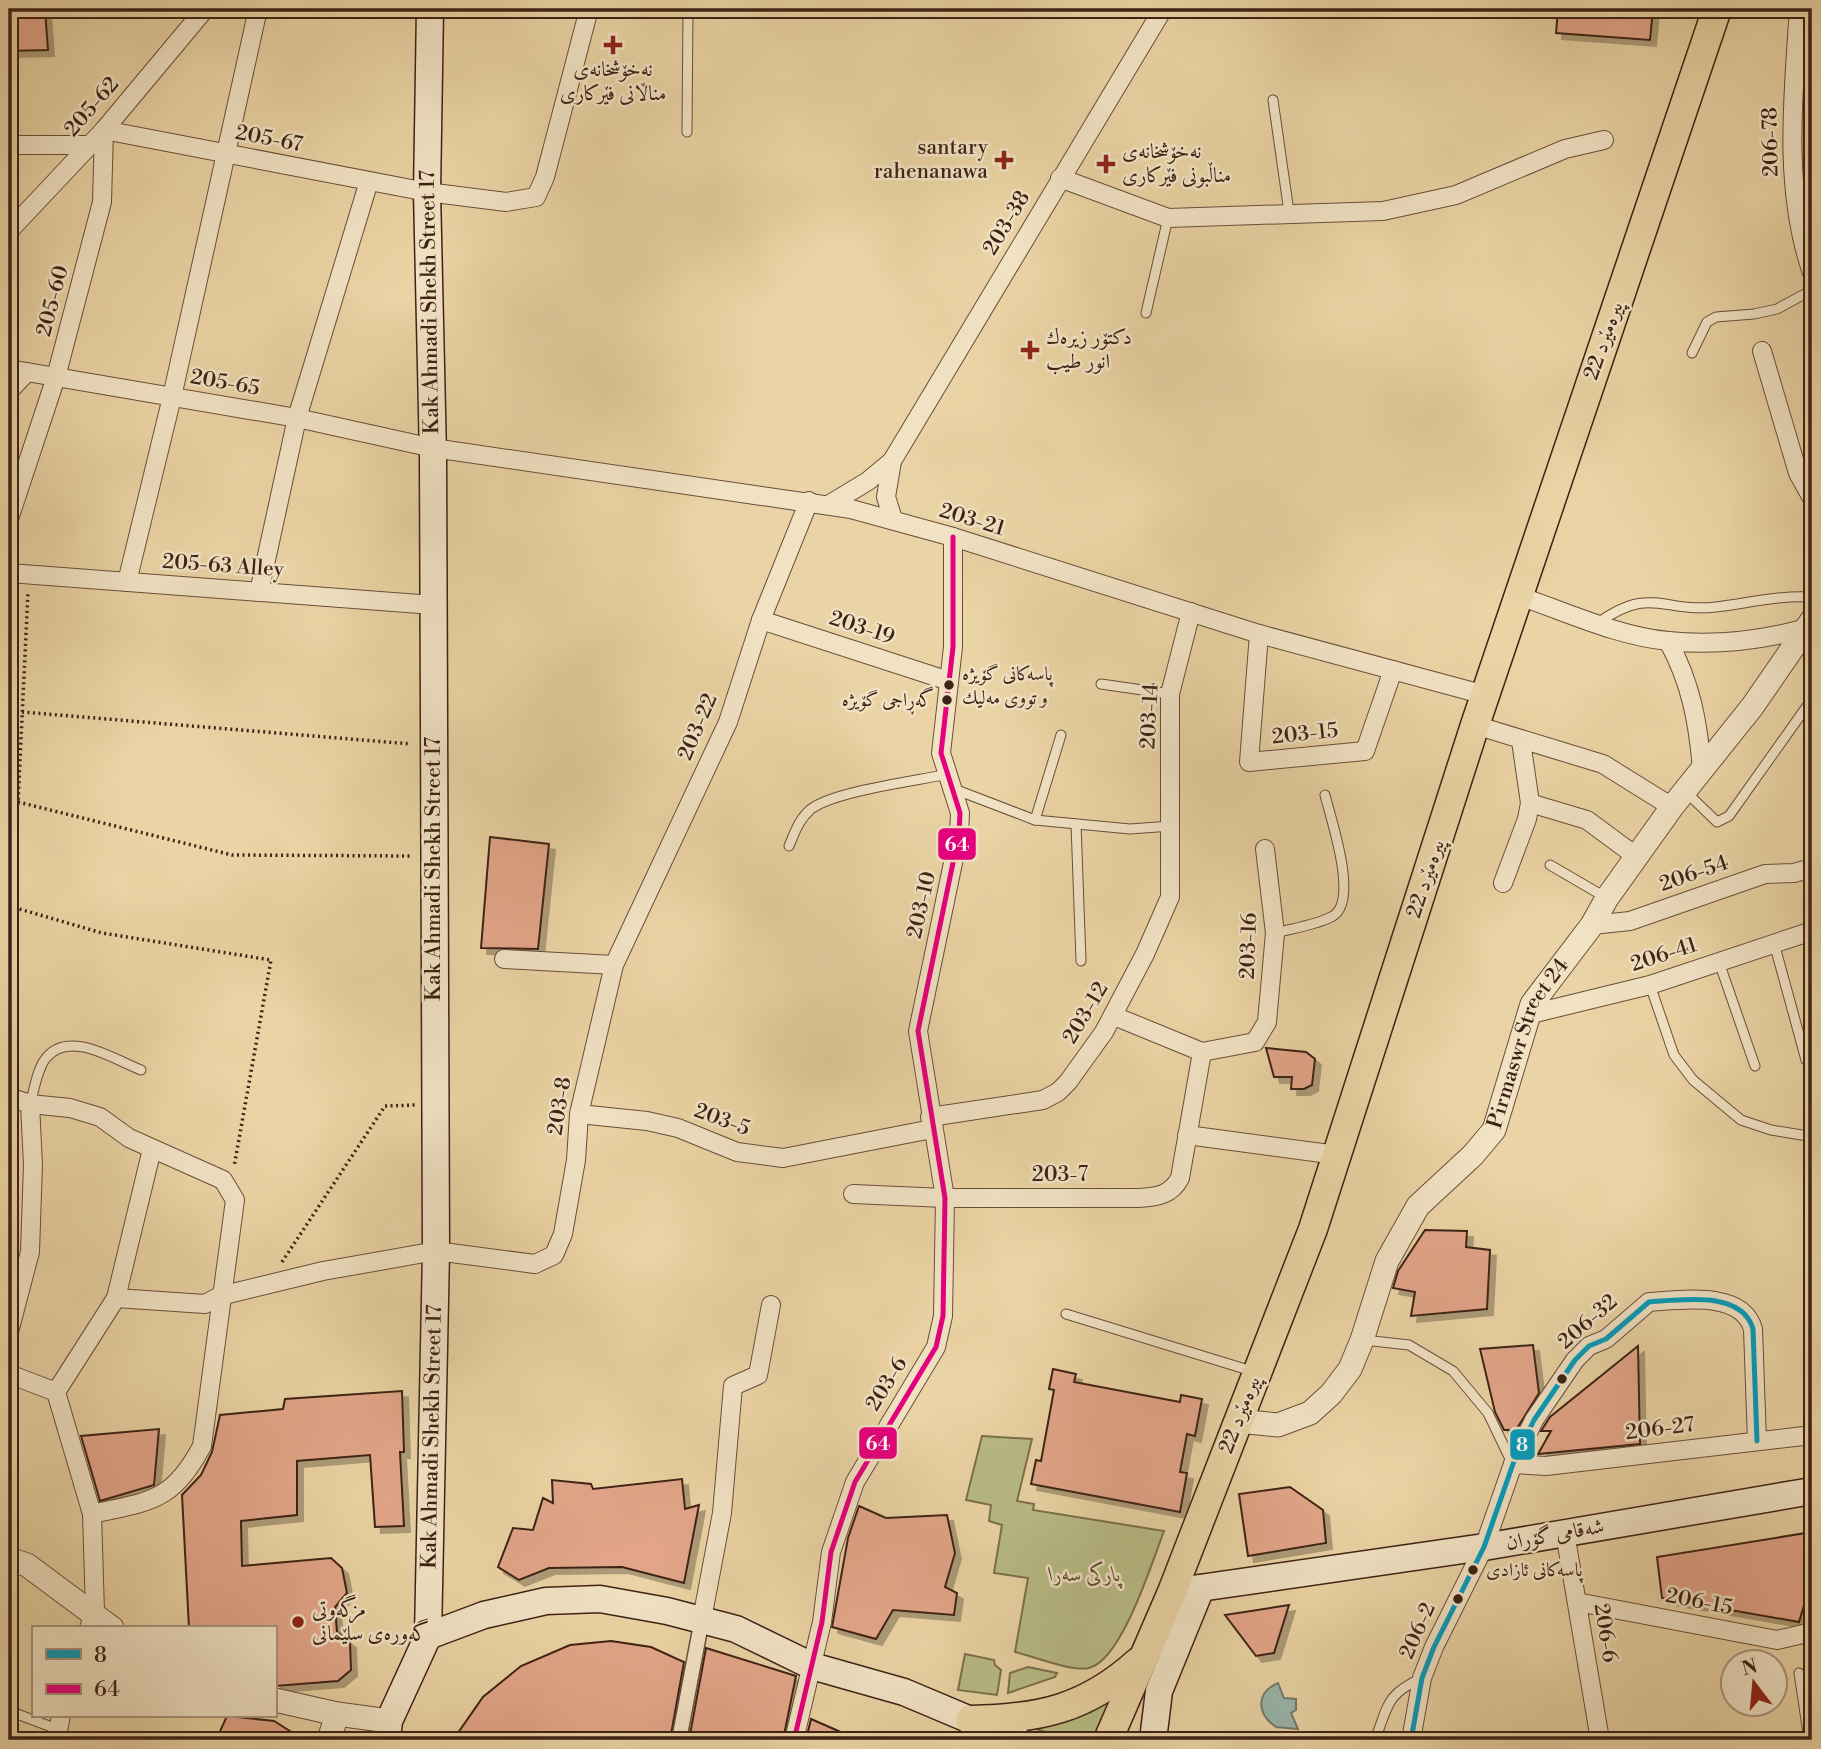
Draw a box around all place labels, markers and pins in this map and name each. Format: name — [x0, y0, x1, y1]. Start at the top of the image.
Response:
marker: نەخۆشخانەی مناڵانی فێركاری — [603, 35, 623, 55]
place label: نەخۆشخانەی مناڵانی فێركاری — [560, 57, 666, 107]
place label: santary rahenanawa — [874, 135, 989, 185]
place label: نەخۆشخانەی مناڵبونی فێرکاری — [1122, 139, 1231, 189]
marker: santary rahenanawa — [994, 150, 1014, 170]
marker: نەخۆشخانەی مناڵبونی فێرکاری — [1096, 154, 1116, 174]
place label: دکتۆر زیرەك انور طیب — [1046, 325, 1132, 375]
marker: دکتۆر زیرەك انور طیب — [1020, 340, 1040, 360]
place label: پاسەکانی گۆیژە و تووی مەلیك — [962, 662, 1054, 710]
marker: پاسەکانی گۆیژە و تووی مەلیك — [942, 678, 956, 692]
place label: گەڕاجی گۆیژە — [842, 686, 934, 715]
marker: گەڕاجی گۆیژە — [940, 693, 954, 707]
unlabelled marker — [1555, 1372, 1569, 1386]
place label: پاسەکانی ئازادی — [1486, 1558, 1584, 1583]
marker: پاسەکانی ئازادی — [1466, 1563, 1480, 1577]
unlabelled marker — [1451, 1592, 1465, 1606]
place label: مزگەوتی گەورەی سلێمانی — [312, 1594, 429, 1647]
marker: مزگەوتی گەورەی سلێمانی — [290, 1614, 306, 1630]

